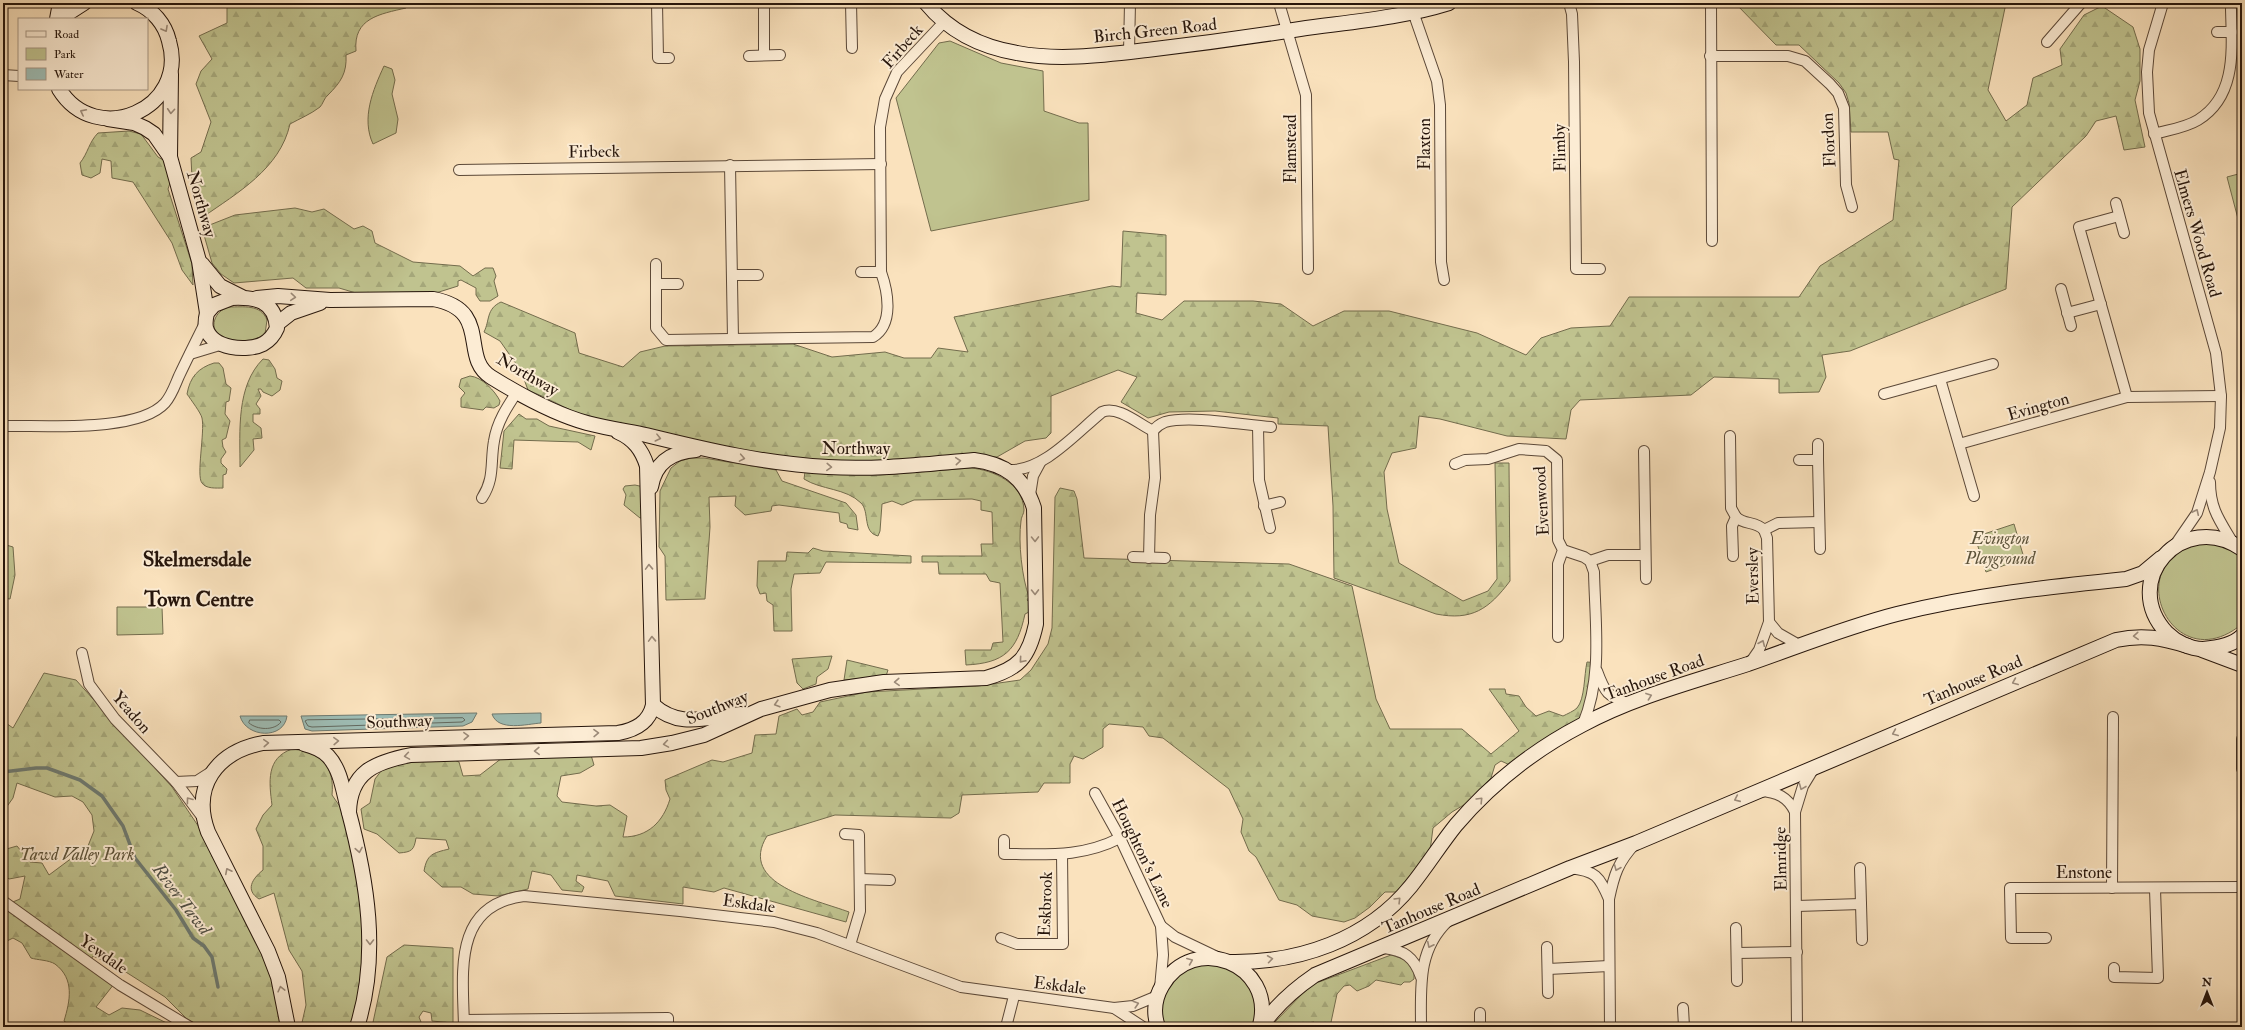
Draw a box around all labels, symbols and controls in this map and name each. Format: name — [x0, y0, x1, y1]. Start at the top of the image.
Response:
street label: Birch Green Road — [1092, 14, 1218, 47]
legend — [18, 18, 148, 90]
street label: Firbeck — [877, 20, 927, 73]
one-way arrow — [160, 25, 167, 32]
text: Road — [54, 27, 79, 42]
text: Park — [54, 47, 76, 62]
text: Water — [53, 67, 84, 82]
one-way arrow — [167, 108, 175, 114]
one-way arrow — [80, 109, 88, 117]
street label: Flordon — [1817, 112, 1840, 168]
street label: Flamstead — [1280, 114, 1301, 184]
street label: Flaxton — [1414, 118, 1435, 170]
street label: Flimby — [1549, 123, 1571, 172]
street label: Firbeck — [568, 141, 620, 162]
street label: Elmers Wood Road — [2169, 167, 2226, 300]
street label: Northway — [181, 168, 221, 241]
one-way arrow — [290, 292, 296, 301]
street label: Northway — [492, 348, 563, 402]
street label: Evington — [2005, 388, 2072, 425]
one-way arrow — [655, 434, 662, 442]
street label: Northway — [822, 438, 891, 460]
one-way arrow — [738, 453, 745, 462]
one-way arrow — [955, 457, 961, 466]
one-way arrow — [826, 463, 832, 472]
street label: Evenwood — [1529, 465, 1554, 536]
one-way arrow — [2191, 509, 2199, 517]
park label: Evington Playground — [1964, 528, 2036, 569]
one-way arrow — [1030, 536, 1039, 542]
district label: Skelmersdale — [143, 546, 252, 573]
street label: Eversley — [1741, 547, 1764, 605]
one-way arrow — [645, 564, 654, 570]
district label: Town Centre — [143, 586, 254, 613]
one-way arrow — [1031, 589, 1039, 595]
one-way arrow — [2133, 632, 2139, 641]
one-way arrow — [647, 636, 656, 642]
one-way arrow — [1757, 640, 1765, 647]
street label: Tanhouse Road — [1602, 650, 1707, 705]
street label: Tanhouse Road — [1921, 650, 2026, 711]
one-way arrow — [1019, 655, 1026, 662]
one-way arrow — [2012, 677, 2020, 685]
one-way arrow — [894, 678, 900, 686]
street label: Southway — [683, 685, 752, 730]
street label: Yeadon — [107, 687, 156, 738]
one-way arrow — [1646, 693, 1653, 701]
one-way arrow — [774, 699, 781, 708]
street label: Southway — [366, 710, 433, 734]
one-way arrow — [1892, 728, 1899, 736]
one-way arrow — [593, 729, 599, 737]
one-way arrow — [463, 732, 469, 740]
one-way arrow — [333, 737, 339, 745]
one-way arrow — [263, 739, 269, 748]
one-way arrow — [663, 739, 669, 748]
one-way arrow — [534, 747, 540, 755]
one-way arrow — [404, 751, 410, 760]
one-way arrow — [1799, 784, 1807, 791]
one-way arrow — [1733, 794, 1741, 802]
street label: Houghton's Lane — [1107, 795, 1178, 911]
one-way arrow — [187, 797, 194, 804]
one-way arrow — [1475, 797, 1483, 805]
street label: Elmridge — [1769, 827, 1792, 891]
park label: Tawd Valley Park — [20, 844, 134, 865]
one-way arrow — [354, 847, 363, 853]
water label: River Tawd — [147, 858, 217, 941]
street label: Enstone — [2056, 862, 2112, 883]
one-way arrow — [1614, 865, 1622, 872]
one-way arrow — [225, 867, 232, 875]
street label: Eskbrook — [1034, 871, 1057, 937]
street label: Tanhouse Road — [1379, 878, 1484, 939]
street label: Eskdale — [721, 889, 776, 918]
one-way arrow — [1393, 897, 1401, 905]
street label: Yewdale — [75, 930, 132, 979]
one-way arrow — [366, 939, 374, 945]
one-way arrow — [1427, 941, 1435, 949]
one-way arrow — [1267, 955, 1273, 964]
one-way arrow — [1186, 958, 1193, 966]
street label: Eskdale — [1033, 972, 1087, 999]
north arrow — [2187, 972, 2227, 1012]
text: N — [2201, 976, 2213, 989]
one-way arrow — [277, 985, 286, 992]
one-way arrow — [1133, 1000, 1140, 1009]

